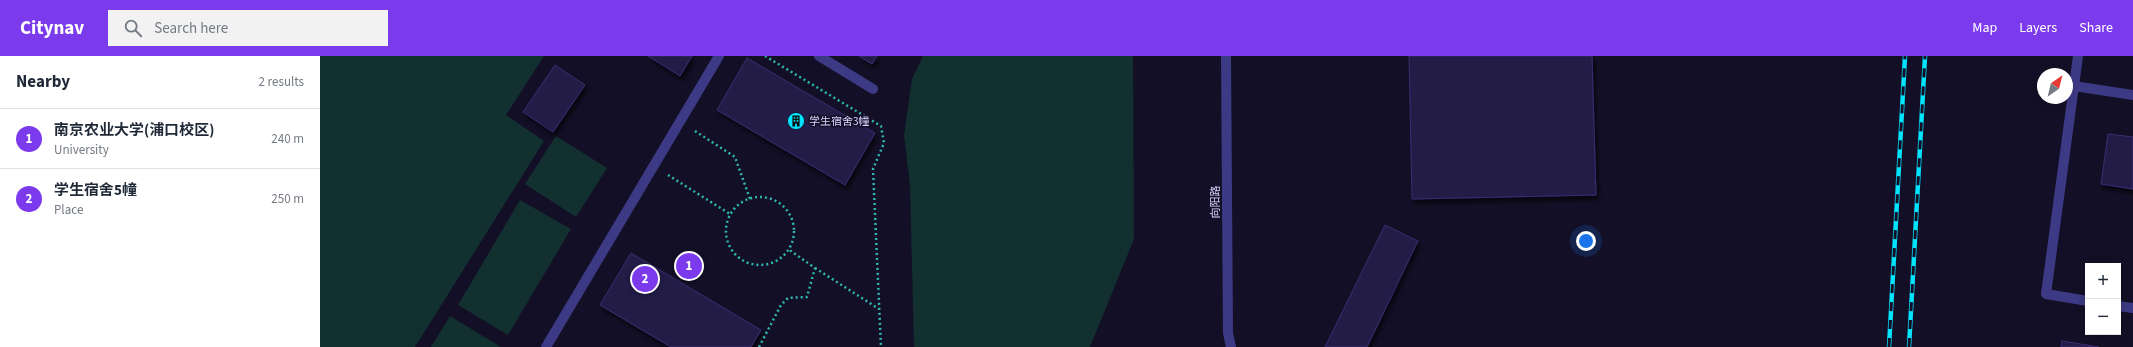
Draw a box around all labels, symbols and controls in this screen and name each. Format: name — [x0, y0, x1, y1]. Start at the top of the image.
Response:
search box — [108, 10, 388, 46]
text: Citynav — [20, 15, 84, 42]
icon: search — [122, 17, 144, 39]
text: Search here — [154, 18, 228, 39]
text: Map — [1972, 18, 1997, 38]
text: Layers — [2019, 18, 2057, 38]
text: Share — [2079, 18, 2113, 38]
north arrow — [2037, 68, 2073, 104]
text: Nearby — [16, 70, 70, 94]
text: 2 results — [259, 73, 304, 91]
building icon: 学生宿舍3幢 — [786, 111, 806, 131]
place label: 学生宿舍3幢 — [809, 114, 869, 129]
text: 南京农业大学(浦口校区) — [54, 120, 214, 141]
text: 1 — [26, 130, 32, 148]
text: 240 m — [271, 130, 304, 148]
text: University — [54, 141, 109, 159]
text: 学生宿舍5幢 — [54, 180, 137, 201]
street label: 向阳路 — [1208, 186, 1223, 219]
text: 2 — [26, 190, 32, 208]
text: 250 m — [271, 190, 304, 208]
text: Place — [54, 201, 83, 219]
your location — [1576, 231, 1596, 251]
pin: 1 — [676, 251, 702, 281]
map controls — [2085, 263, 2121, 335]
button: + — [2085, 263, 2121, 299]
pin: 2 — [632, 264, 658, 294]
button: − — [2085, 299, 2121, 335]

